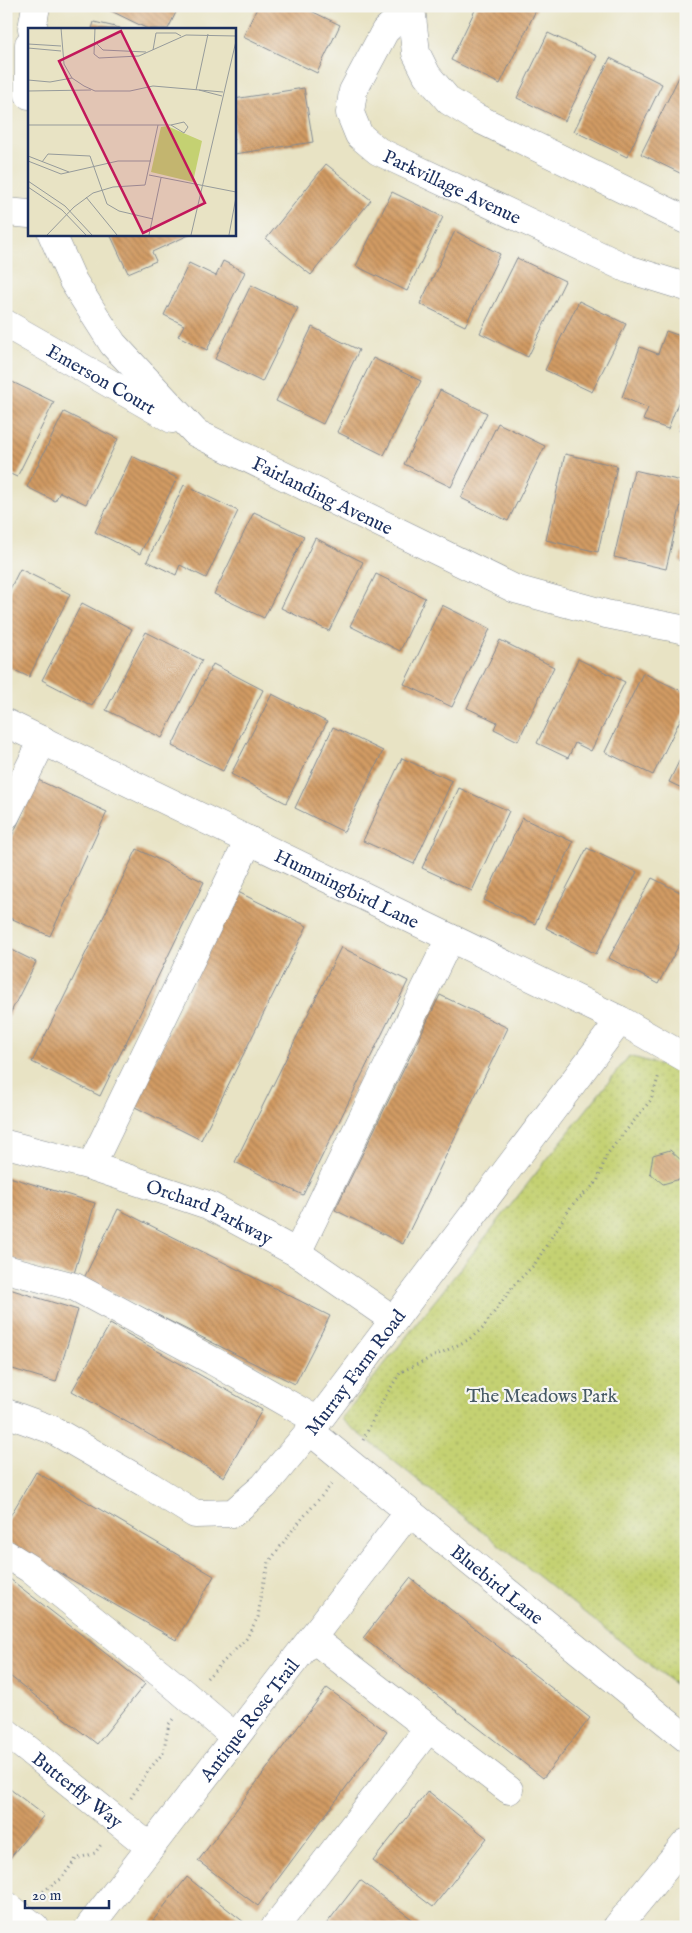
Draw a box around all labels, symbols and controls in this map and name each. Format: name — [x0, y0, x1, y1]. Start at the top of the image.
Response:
inset map — [28, 28, 235, 235]
street label: Parkvillage Avenue — [379, 145, 525, 231]
street label: Emerson Court — [42, 340, 160, 421]
street label: Fairlanding Avenue — [248, 452, 396, 541]
street label: Hummingbird Lane — [270, 845, 423, 935]
street label: Orchard Parkway — [143, 1175, 277, 1252]
street label: Murray Farm Road — [301, 1305, 412, 1441]
park label: The Meadows Park — [466, 1385, 618, 1409]
street label: Bluebird Lane — [445, 1540, 548, 1631]
street label: Antique Rose Trail — [195, 1654, 306, 1788]
street label: Butterfly Way — [26, 1747, 127, 1835]
scale bar — [25, 1878, 109, 1910]
text: 20 m — [32, 1886, 62, 1905]

